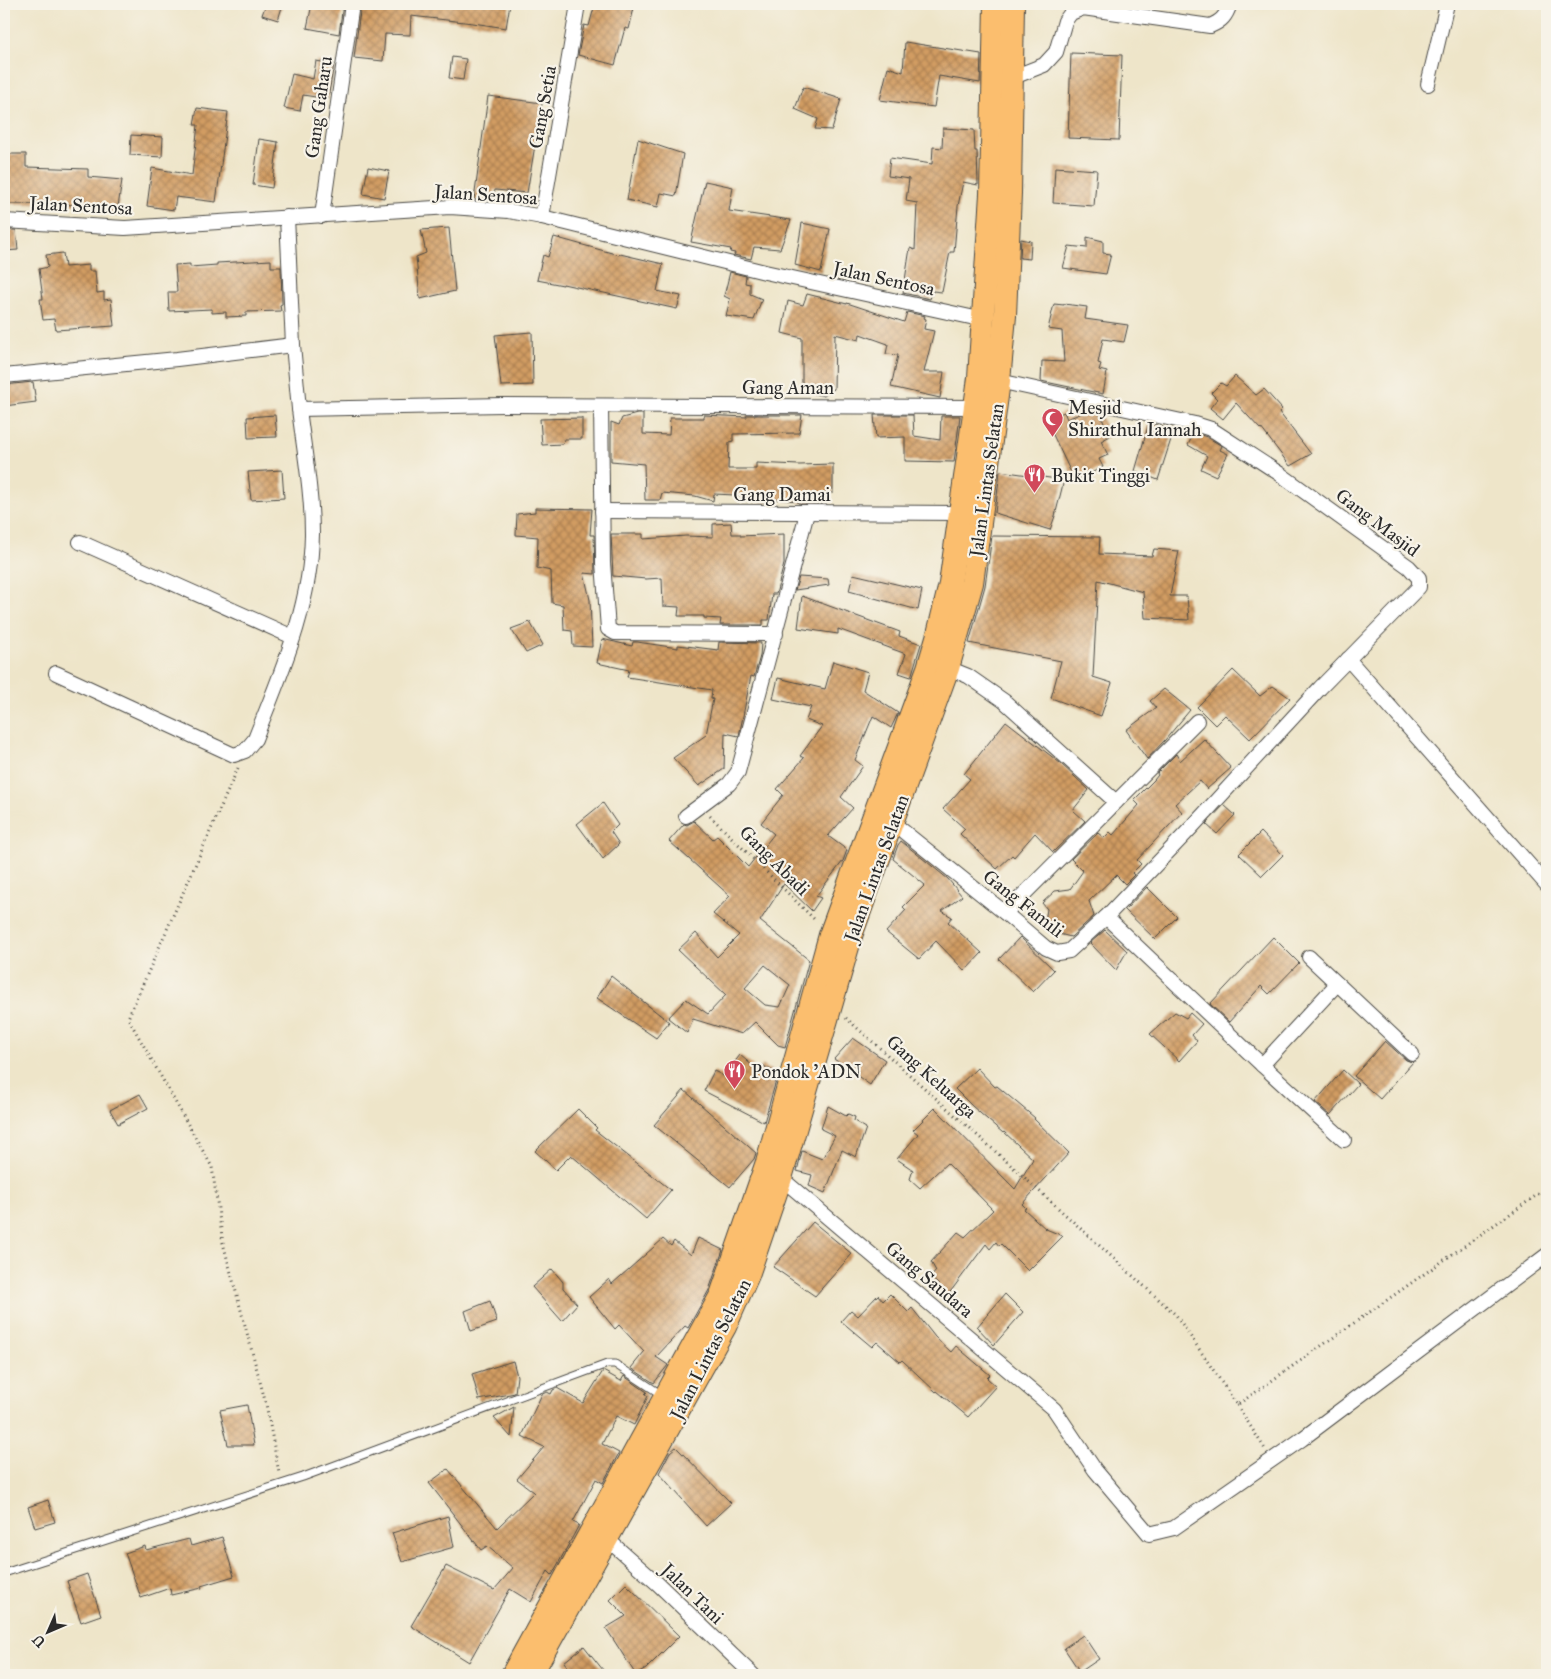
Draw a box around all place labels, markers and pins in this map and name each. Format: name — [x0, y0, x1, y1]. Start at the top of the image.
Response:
place label: Mesjid Shirathul Iannah — [1068, 396, 1202, 441]
mosque icon: Mesjid Shirathul Iannah — [1040, 406, 1064, 437]
restaurant icon: Bukit Tinggi — [1023, 463, 1047, 494]
place label: Bukit Tinggi — [1051, 464, 1150, 488]
restaurant icon: Pondok 'ADN — [723, 1059, 747, 1090]
place label: Pondok 'ADN — [751, 1060, 861, 1083]

